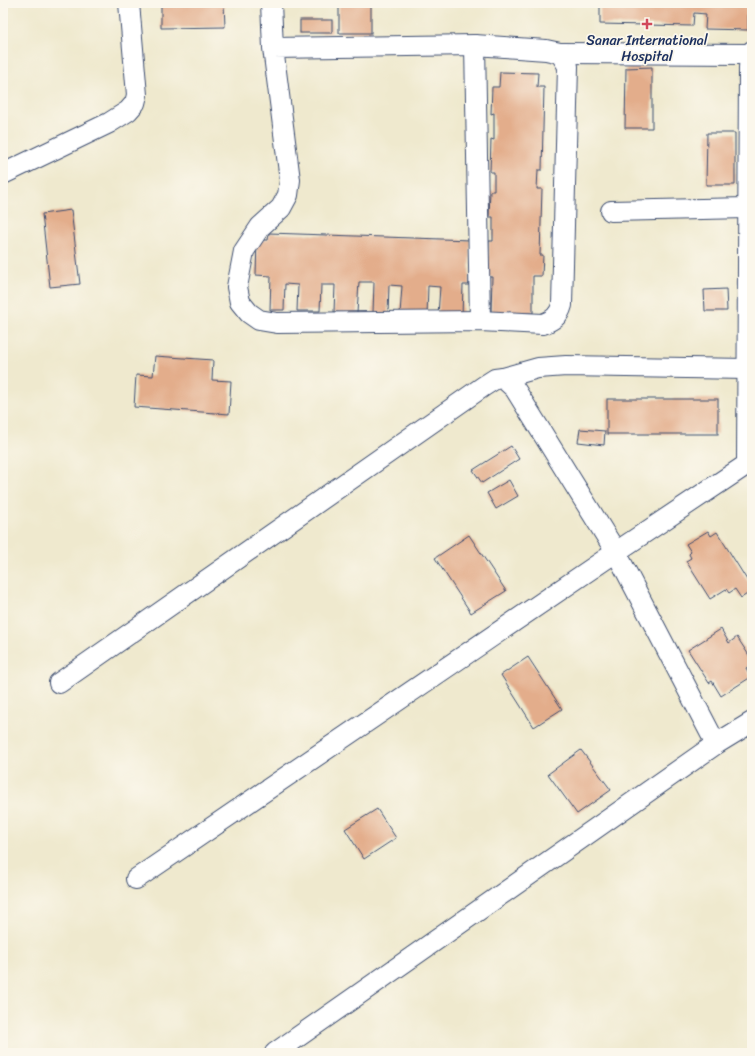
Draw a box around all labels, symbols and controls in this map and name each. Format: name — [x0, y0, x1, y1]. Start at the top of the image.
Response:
marker: Sanar International Hospital — [641, 18, 653, 30]
place label: Sanar International Hospital — [586, 28, 709, 69]

